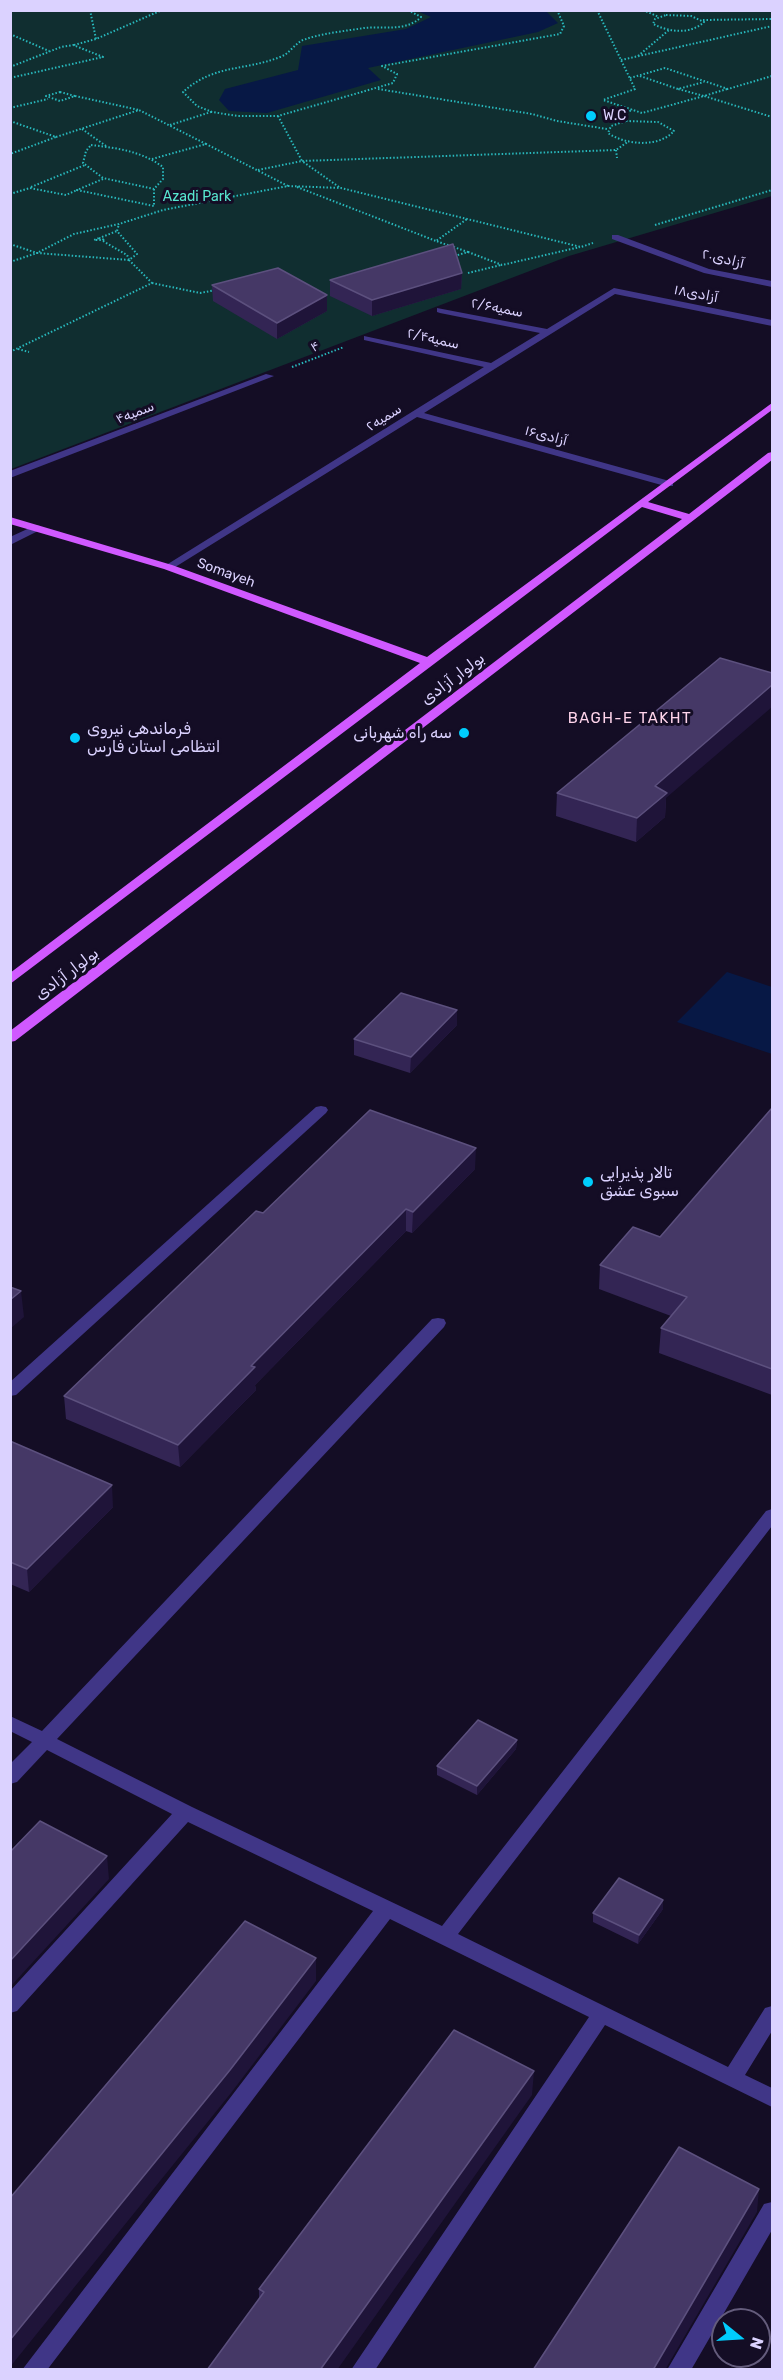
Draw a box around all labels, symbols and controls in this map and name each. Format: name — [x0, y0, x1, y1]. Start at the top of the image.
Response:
place label: W.C — [603, 108, 626, 124]
marker: W.C — [584, 109, 598, 123]
park label: Azadi Park — [163, 189, 231, 205]
street label: آزادی۲۰ — [700, 246, 746, 272]
street label: آزادی۱۸ — [672, 281, 720, 307]
street label: سمیه۲/۶ — [469, 295, 525, 321]
street label: سمیه۲/۴ — [405, 325, 461, 353]
street label: ۴ — [308, 338, 322, 356]
street label: سمیه۴ — [113, 398, 157, 428]
street label: ۲سمیه — [363, 401, 405, 435]
street label: آزادی۱۶ — [523, 422, 569, 450]
street label: Somayeh — [195, 555, 257, 591]
street label: بولوار آزادی — [417, 649, 489, 709]
district label: BAGH-E TAKHT — [568, 710, 692, 728]
place label: فرماندهی نیروی انتظامی استان فارس — [87, 719, 220, 757]
place label: سه راه شهربانی — [353, 723, 452, 743]
marker: سه راه شهربانی — [457, 726, 471, 740]
marker: فرماندهی نیروی انتظامی استان فارس — [68, 731, 82, 745]
street label: بولوار آزادی — [31, 944, 103, 1004]
place label: تالار پذیرایی سبوی عشق — [600, 1163, 679, 1201]
marker: تالار پذیرایی سبوی عشق — [581, 1175, 595, 1189]
north arrow — [711, 2308, 771, 2368]
text: N — [746, 2335, 768, 2352]

